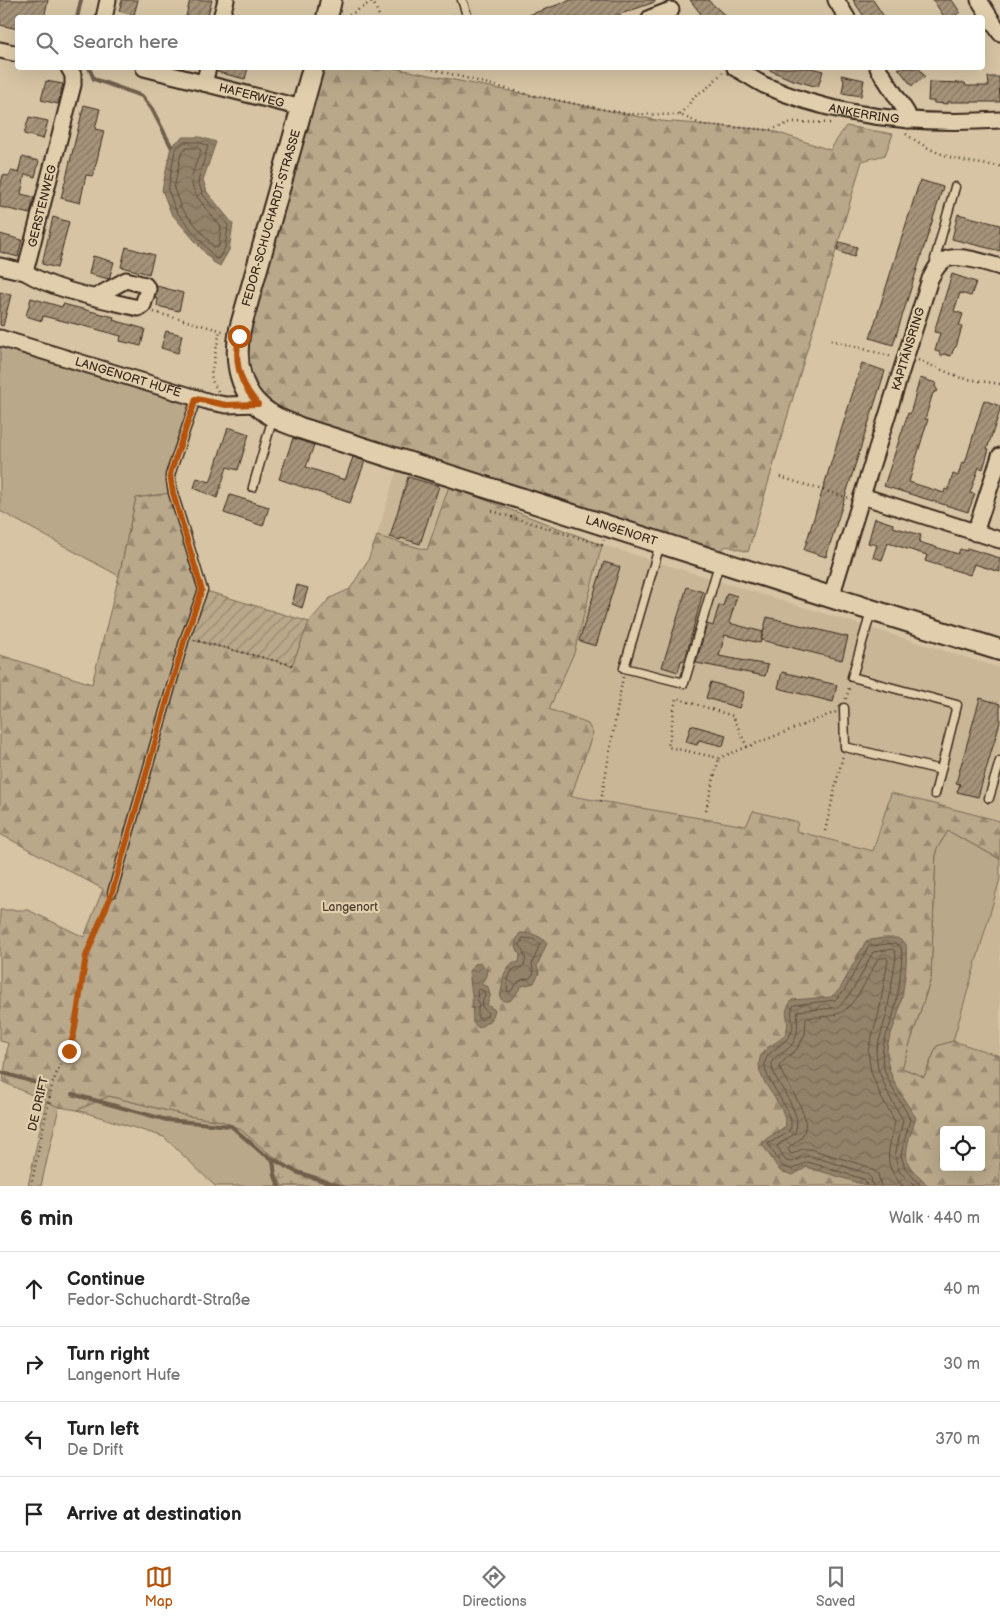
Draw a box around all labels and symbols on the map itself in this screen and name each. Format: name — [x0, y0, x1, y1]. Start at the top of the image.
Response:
street label: HAFERWEG — [217, 80, 286, 111]
street label: ANKERRING — [827, 101, 900, 127]
street label: FEDOR-SCHUCHARDT-STRASSE — [239, 128, 304, 308]
street label: GERSTENWEG — [25, 163, 60, 249]
street label: KAPITÄNSRING — [888, 305, 928, 393]
route start — [228, 325, 251, 348]
street label: LANGENORT HUFE — [73, 354, 183, 401]
street label: LANGENORT — [584, 513, 660, 550]
park label: Langenort — [322, 900, 378, 915]
route end — [58, 1040, 81, 1063]
street label: DE DRIFT — [25, 1075, 52, 1133]

